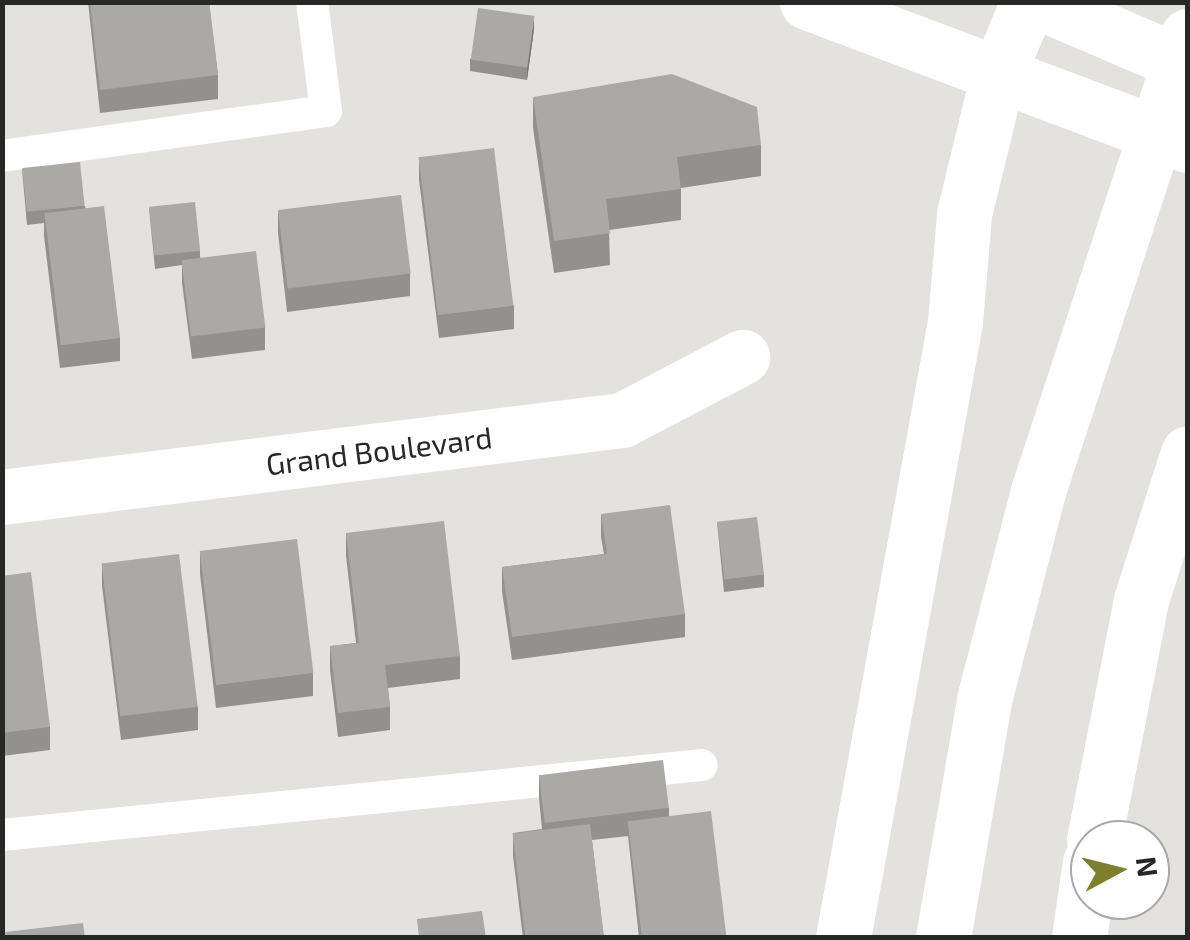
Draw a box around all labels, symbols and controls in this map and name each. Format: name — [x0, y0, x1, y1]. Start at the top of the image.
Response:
street label: Grand Boulevard — [264, 418, 494, 482]
north arrow — [1070, 820, 1170, 920]
text: N — [1130, 854, 1166, 879]

